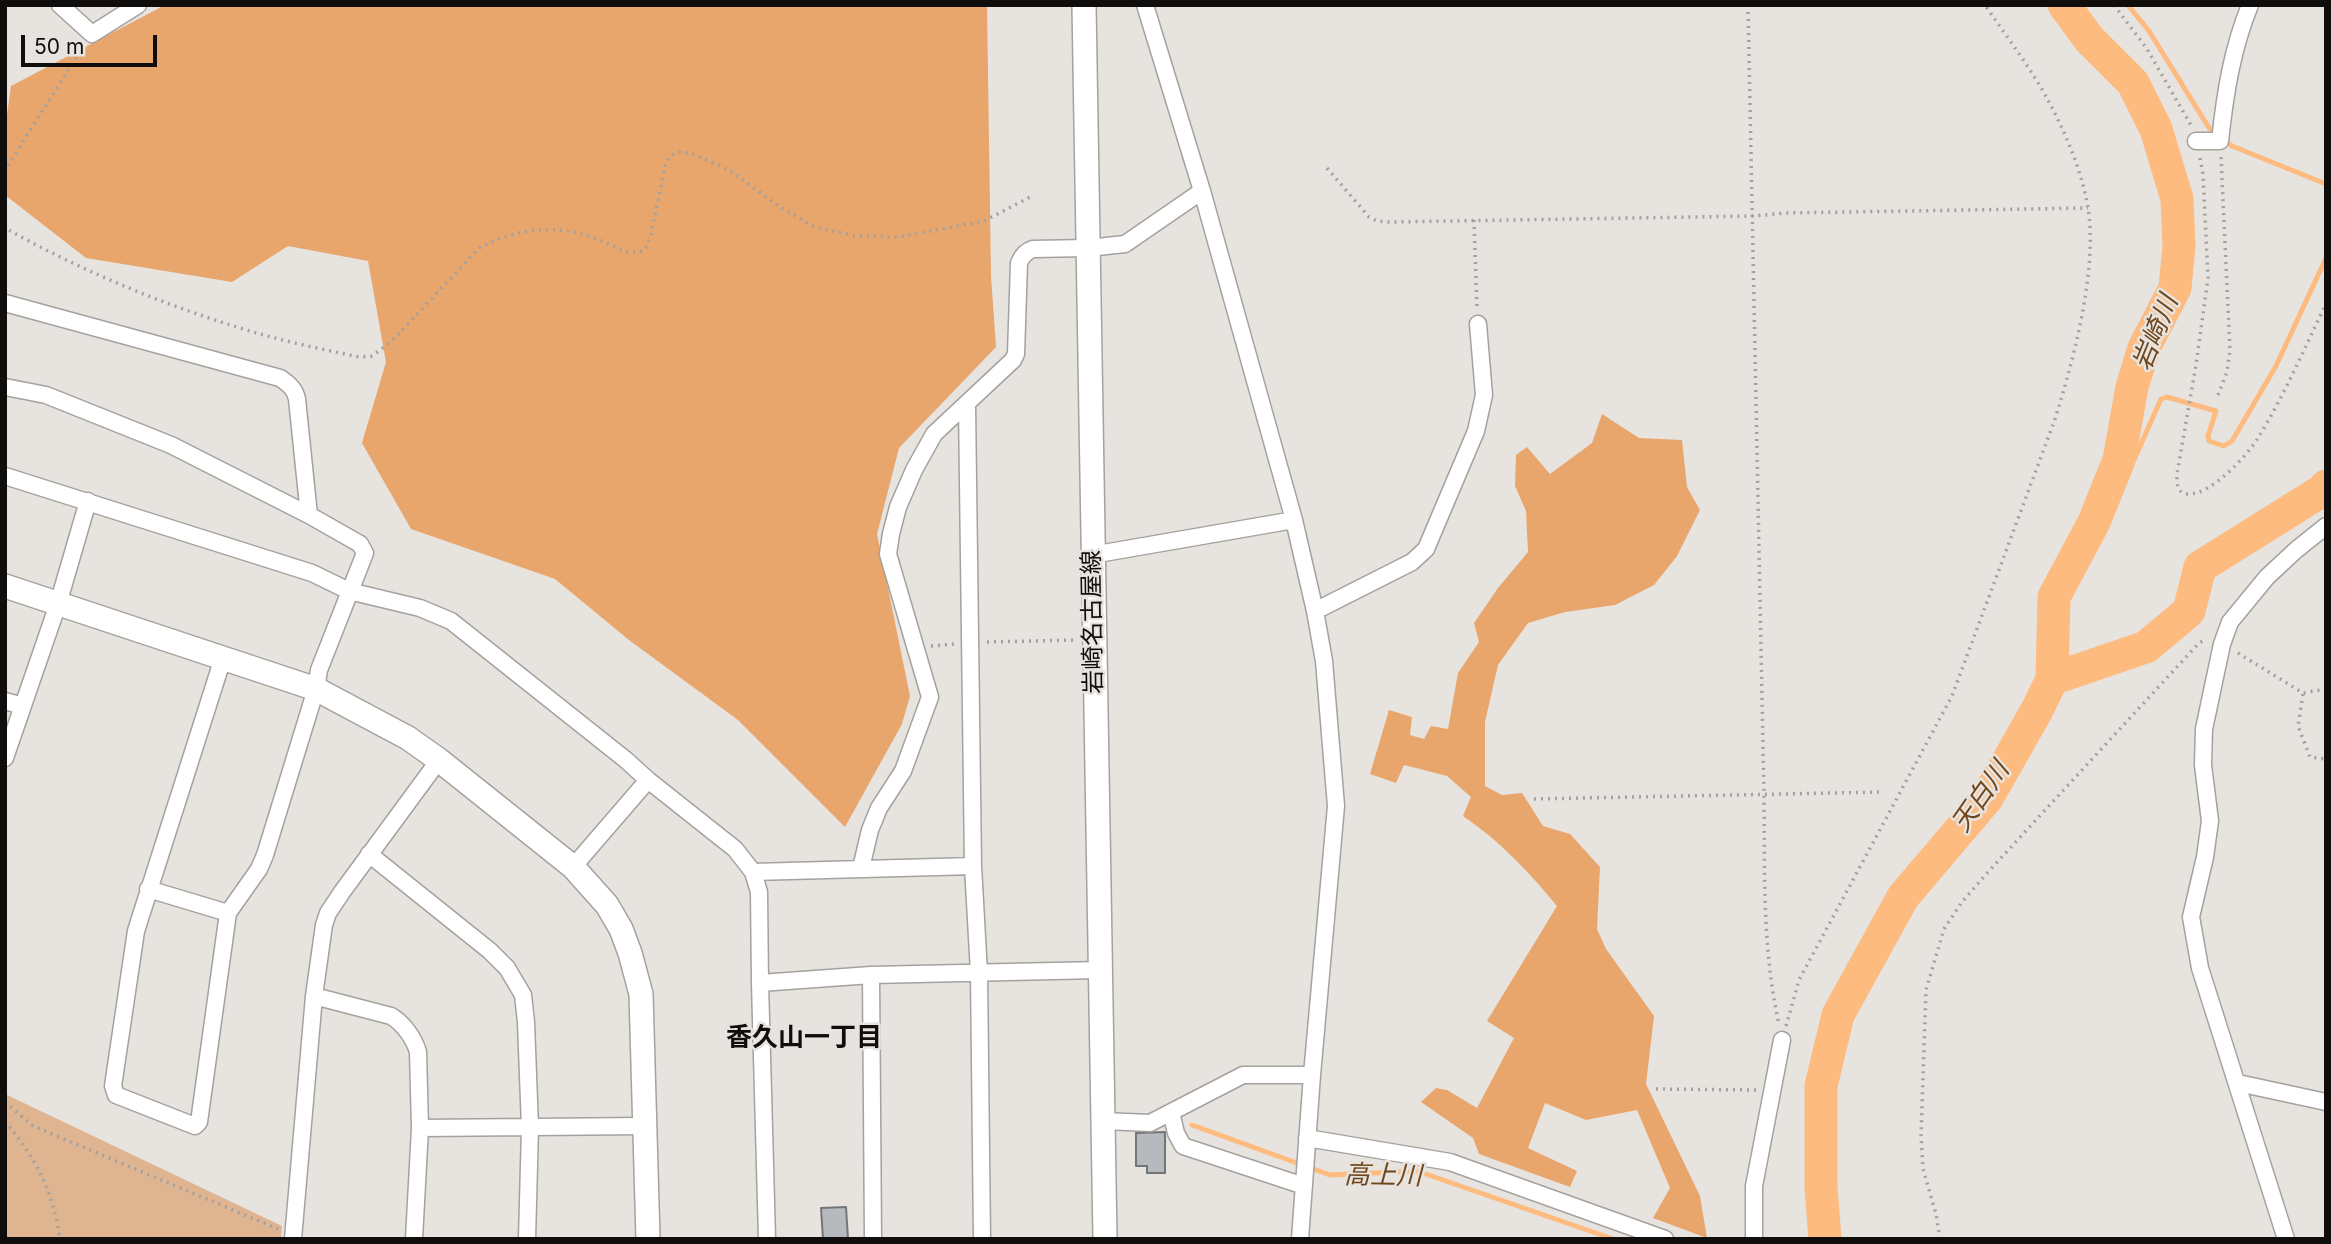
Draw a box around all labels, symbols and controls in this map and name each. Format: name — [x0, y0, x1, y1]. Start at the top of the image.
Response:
scale bar — [24, 21, 161, 65]
text: 50 m — [34, 34, 84, 59]
water label: 岩崎川 — [2127, 291, 2185, 375]
street label: 岩崎名古屋線 — [1077, 550, 1109, 694]
water label: 天白川 — [1946, 756, 2016, 838]
district label: 香久山一丁目 — [726, 1022, 882, 1054]
water label: 高上川 — [1344, 1160, 1422, 1192]

